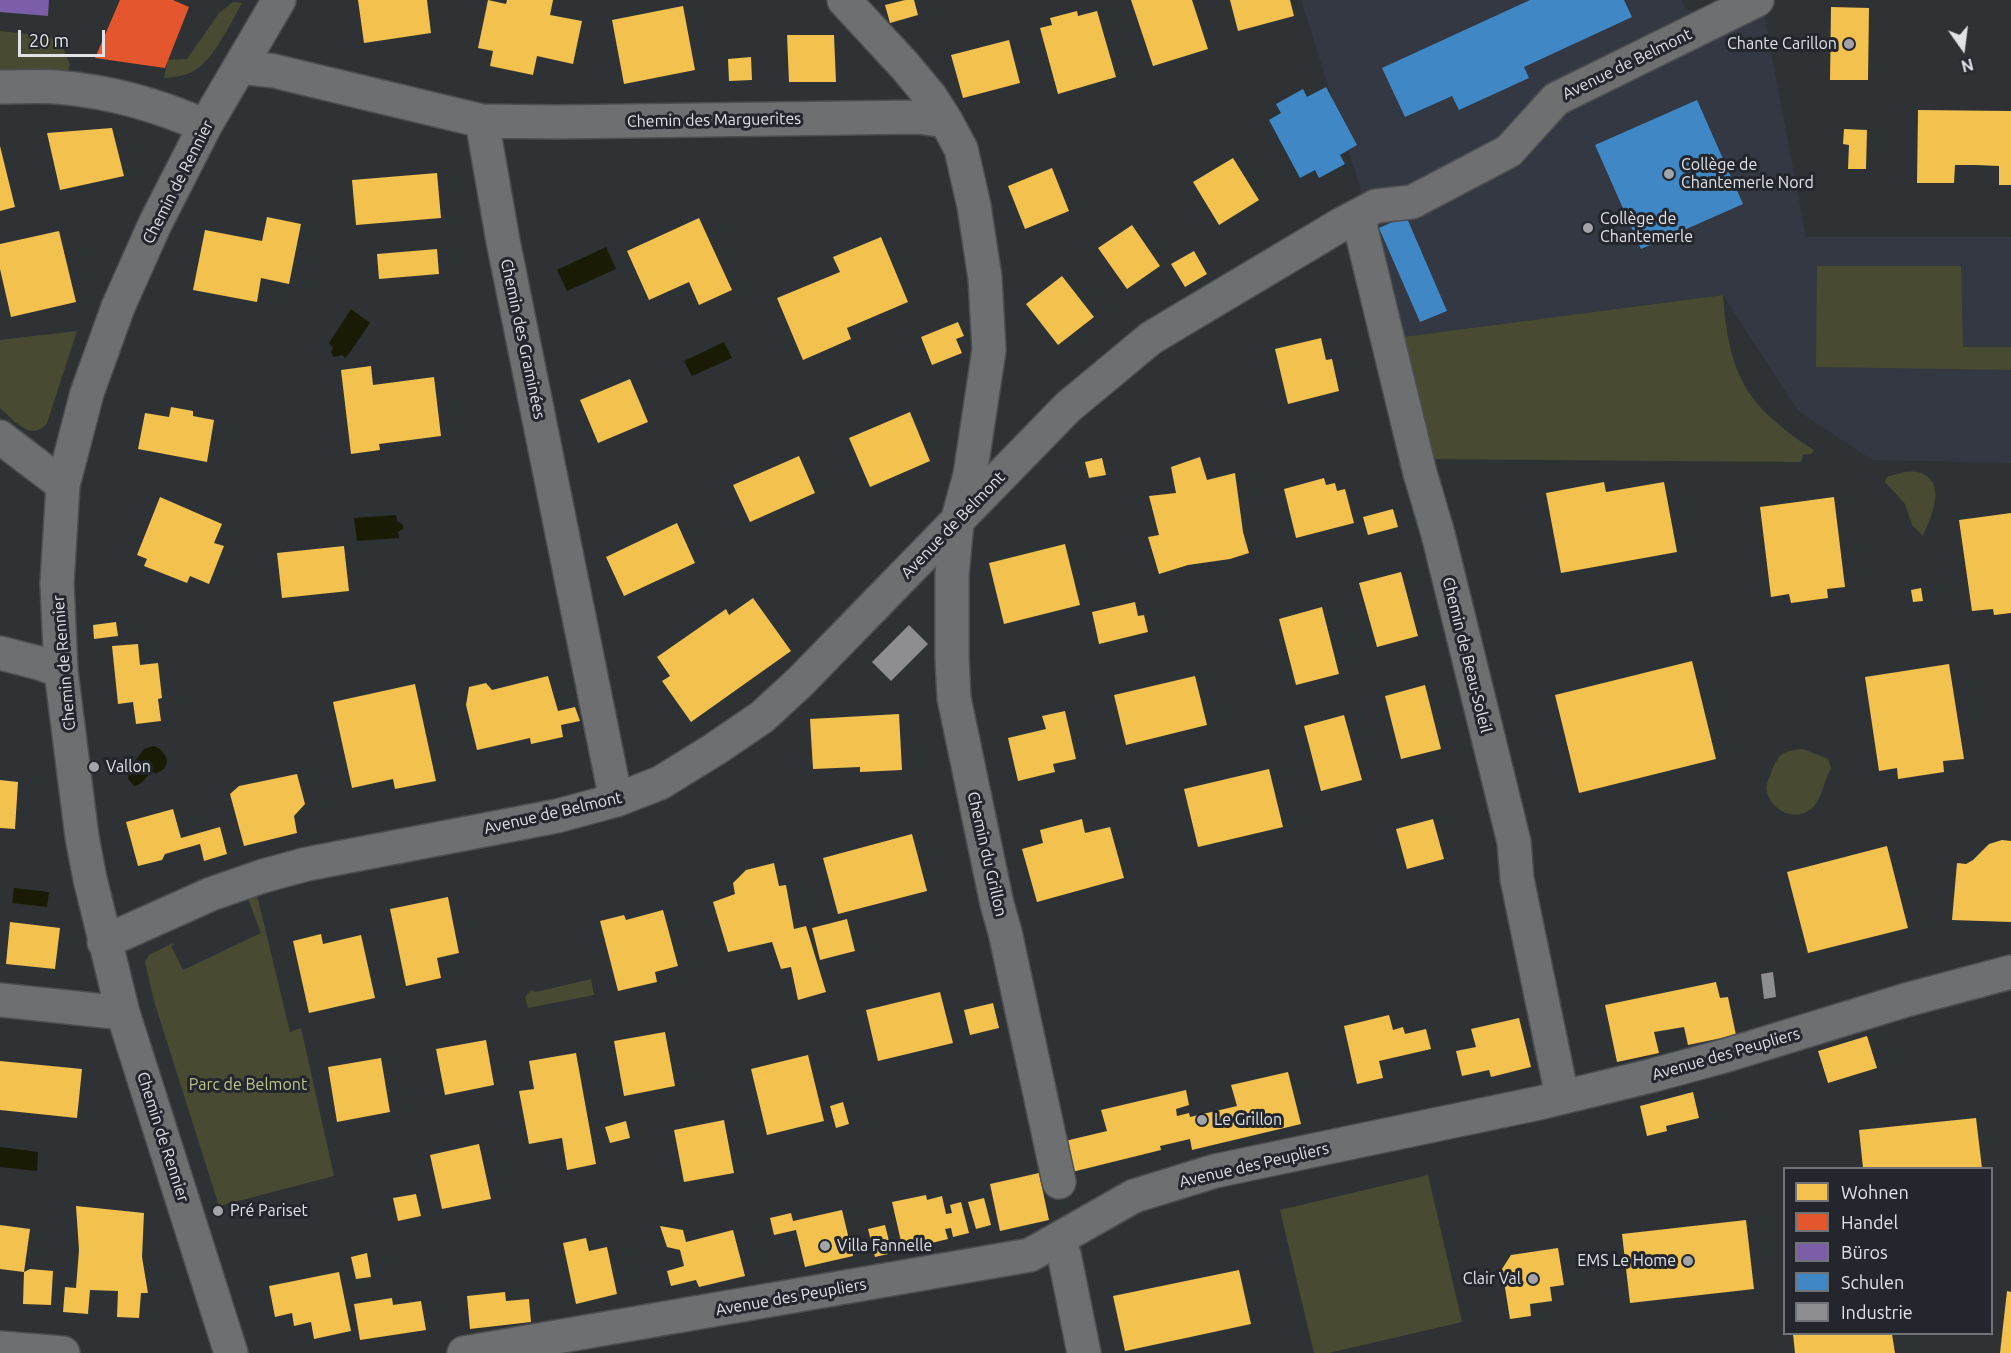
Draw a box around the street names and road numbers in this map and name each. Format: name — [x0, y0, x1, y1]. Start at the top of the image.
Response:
street label: Avenue de Belmont — [1559, 24, 1695, 104]
street label: Chemin des Marguerites — [627, 109, 801, 131]
street label: Chemin de Rennier — [139, 117, 217, 247]
street label: Chemin des Graminées — [497, 257, 549, 421]
street label: Avenue de Belmont — [897, 468, 1009, 582]
street label: Chemin de Beau-Soleil — [1438, 575, 1496, 735]
street label: Chemin de Rennier — [49, 594, 79, 732]
street label: Avenue de Belmont — [482, 788, 624, 838]
street label: Chemin du Grillon — [963, 790, 1011, 918]
street label: Avenue des Peupliers — [1650, 1024, 1802, 1084]
street label: Chemin de Rennier — [133, 1069, 193, 1205]
street label: Avenue des Peupliers — [1177, 1138, 1331, 1192]
street label: Avenue des Peupliers — [714, 1274, 868, 1320]

